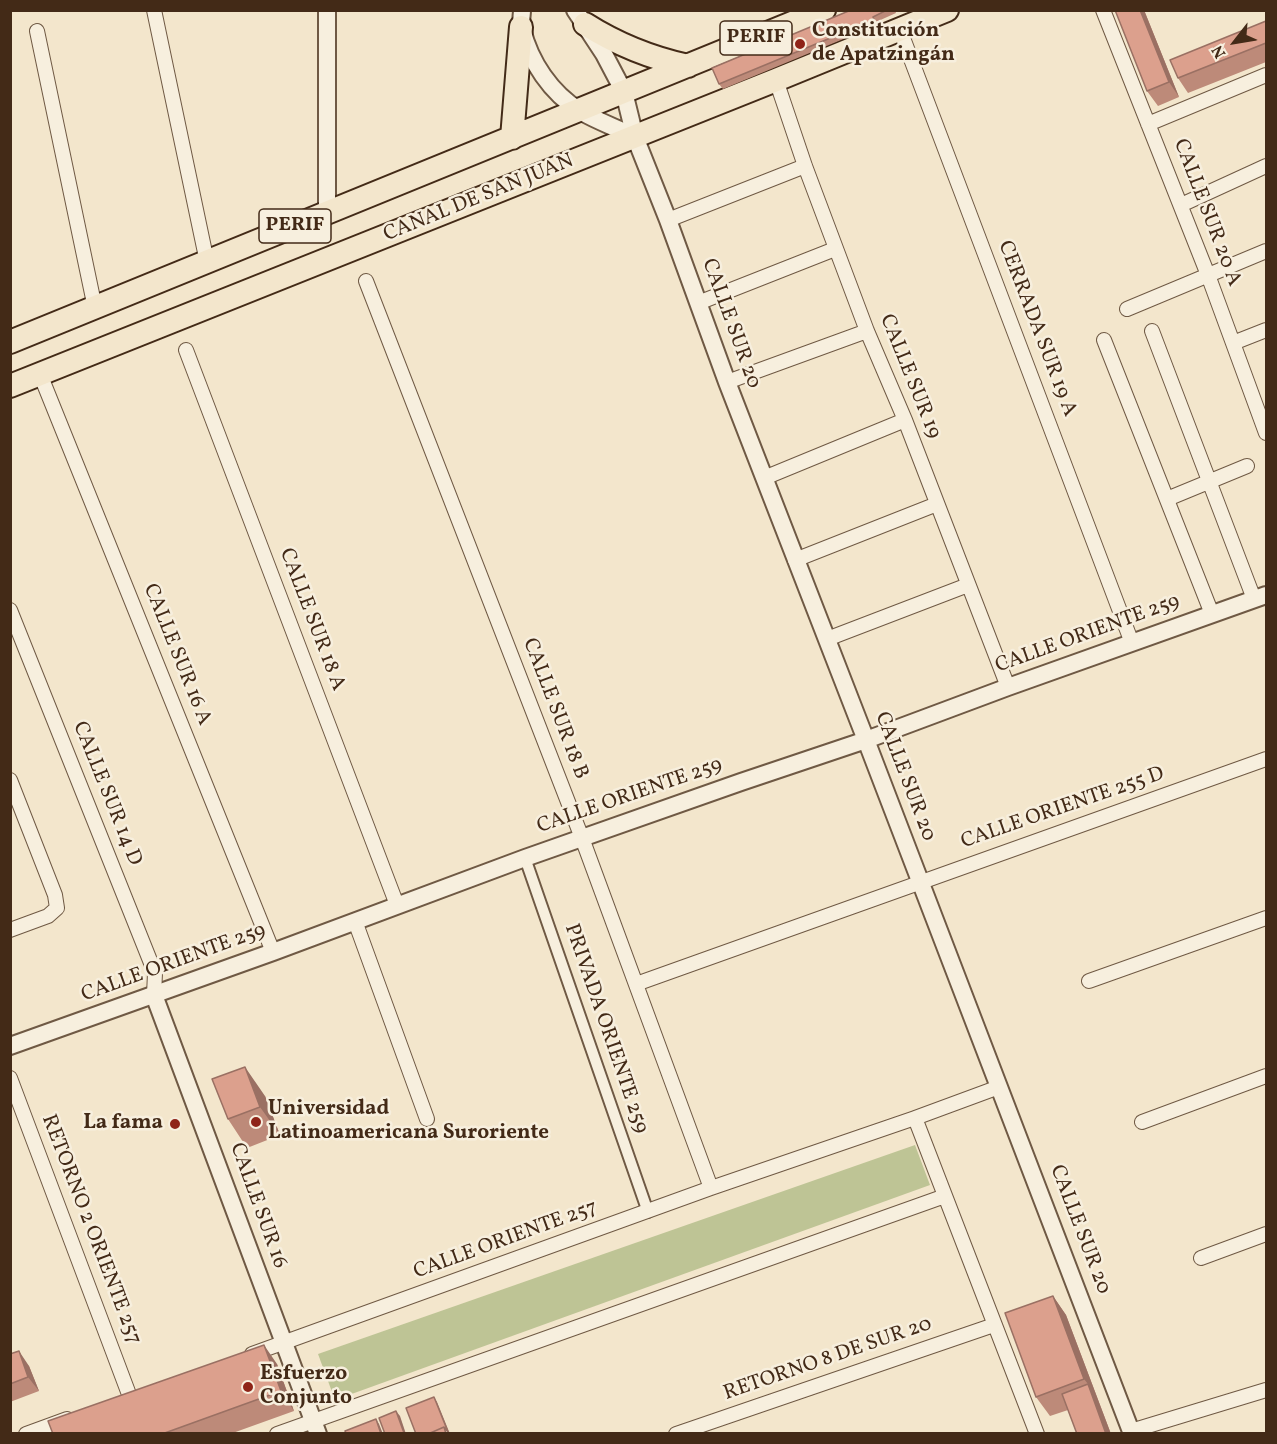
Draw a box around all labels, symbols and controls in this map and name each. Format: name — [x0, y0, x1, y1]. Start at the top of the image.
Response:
north arrow — [1205, 12, 1265, 72]
place label: Constitución de Apatzingán — [812, 19, 955, 69]
road number: PERIF — [720, 21, 792, 55]
marker: Constitución de Apatzingán — [793, 37, 807, 51]
text: N — [1207, 41, 1232, 62]
street label: CALLE SUR 20 A — [1166, 136, 1246, 290]
street label: CANAL DE SAN JUAN — [380, 149, 578, 249]
road number: PERIF — [259, 209, 331, 243]
street label: CERRADA SUR 19 A — [991, 238, 1081, 420]
street label: CALLE SUR 20 — [695, 256, 765, 392]
street label: CALLE SUR 19 — [873, 311, 945, 443]
street label: CALLE SUR 18 A — [272, 545, 350, 695]
street label: CALLE SUR 16 A — [136, 581, 216, 729]
street label: CALLE ORIENTE 259 — [992, 590, 1184, 680]
street label: CALLE SUR 18 B — [516, 635, 592, 783]
street label: CALLE SUR 20 — [868, 709, 940, 845]
street label: CALLE SUR 14 D — [66, 718, 146, 870]
street label: CALLE ORIENTE 259 — [534, 753, 726, 841]
street label: CALLE ORIENTE 255 D — [958, 762, 1168, 856]
street label: CALLE ORIENTE 259 — [78, 919, 270, 1009]
street label: PRIVADA ORIENTE 259 — [557, 921, 653, 1137]
place label: Universidad Latinoamericana Suroriente — [268, 1097, 549, 1147]
street label: RETORNO 2 ORIENTE 257 — [34, 1111, 146, 1349]
place label: La fama — [83, 1111, 163, 1137]
marker: Universidad Latinoamericana Suroriente — [249, 1115, 263, 1129]
marker: La fama — [168, 1117, 182, 1131]
street label: CALLE SUR 16 — [223, 1140, 291, 1272]
street label: CALLE SUR 20 — [1043, 1162, 1115, 1298]
street label: CALLE ORIENTE 257 — [411, 1196, 601, 1286]
street label: RETORNO 8 DE SUR 20 — [721, 1313, 935, 1407]
place label: Esfuerzo Conjunto — [260, 1362, 352, 1412]
marker: Esfuerzo Conjunto — [241, 1380, 255, 1394]

